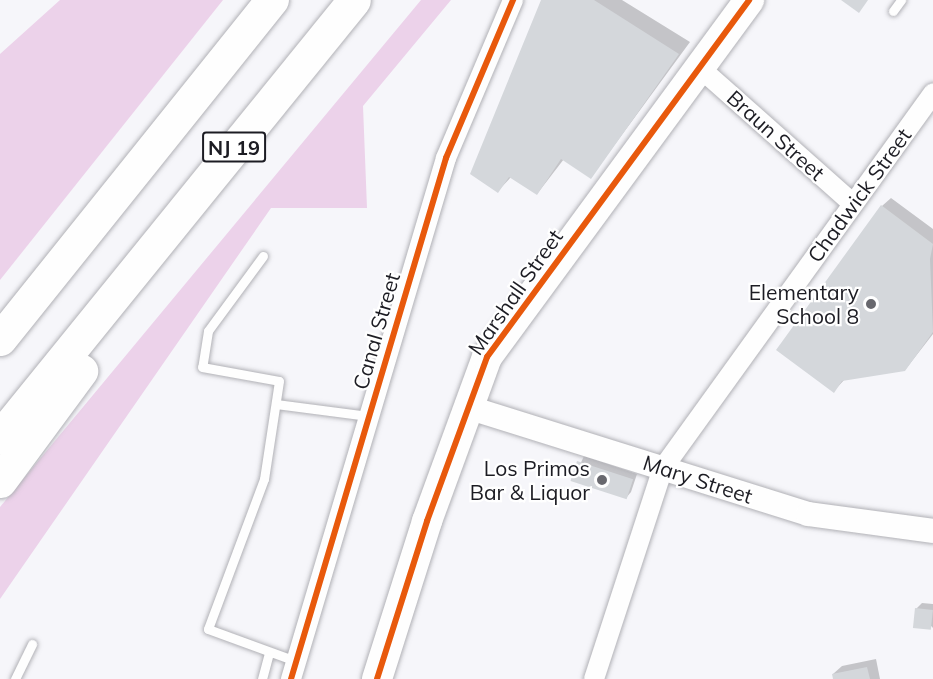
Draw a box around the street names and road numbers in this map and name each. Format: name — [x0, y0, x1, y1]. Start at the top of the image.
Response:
street label: Braun Street — [722, 85, 830, 185]
street label: Chadwick Street — [802, 123, 916, 267]
road number: NJ 19 — [201, 130, 267, 164]
street label: Marshall Street — [463, 225, 567, 359]
street label: Canal Street — [347, 270, 405, 392]
street label: Mary Street — [640, 449, 756, 509]

